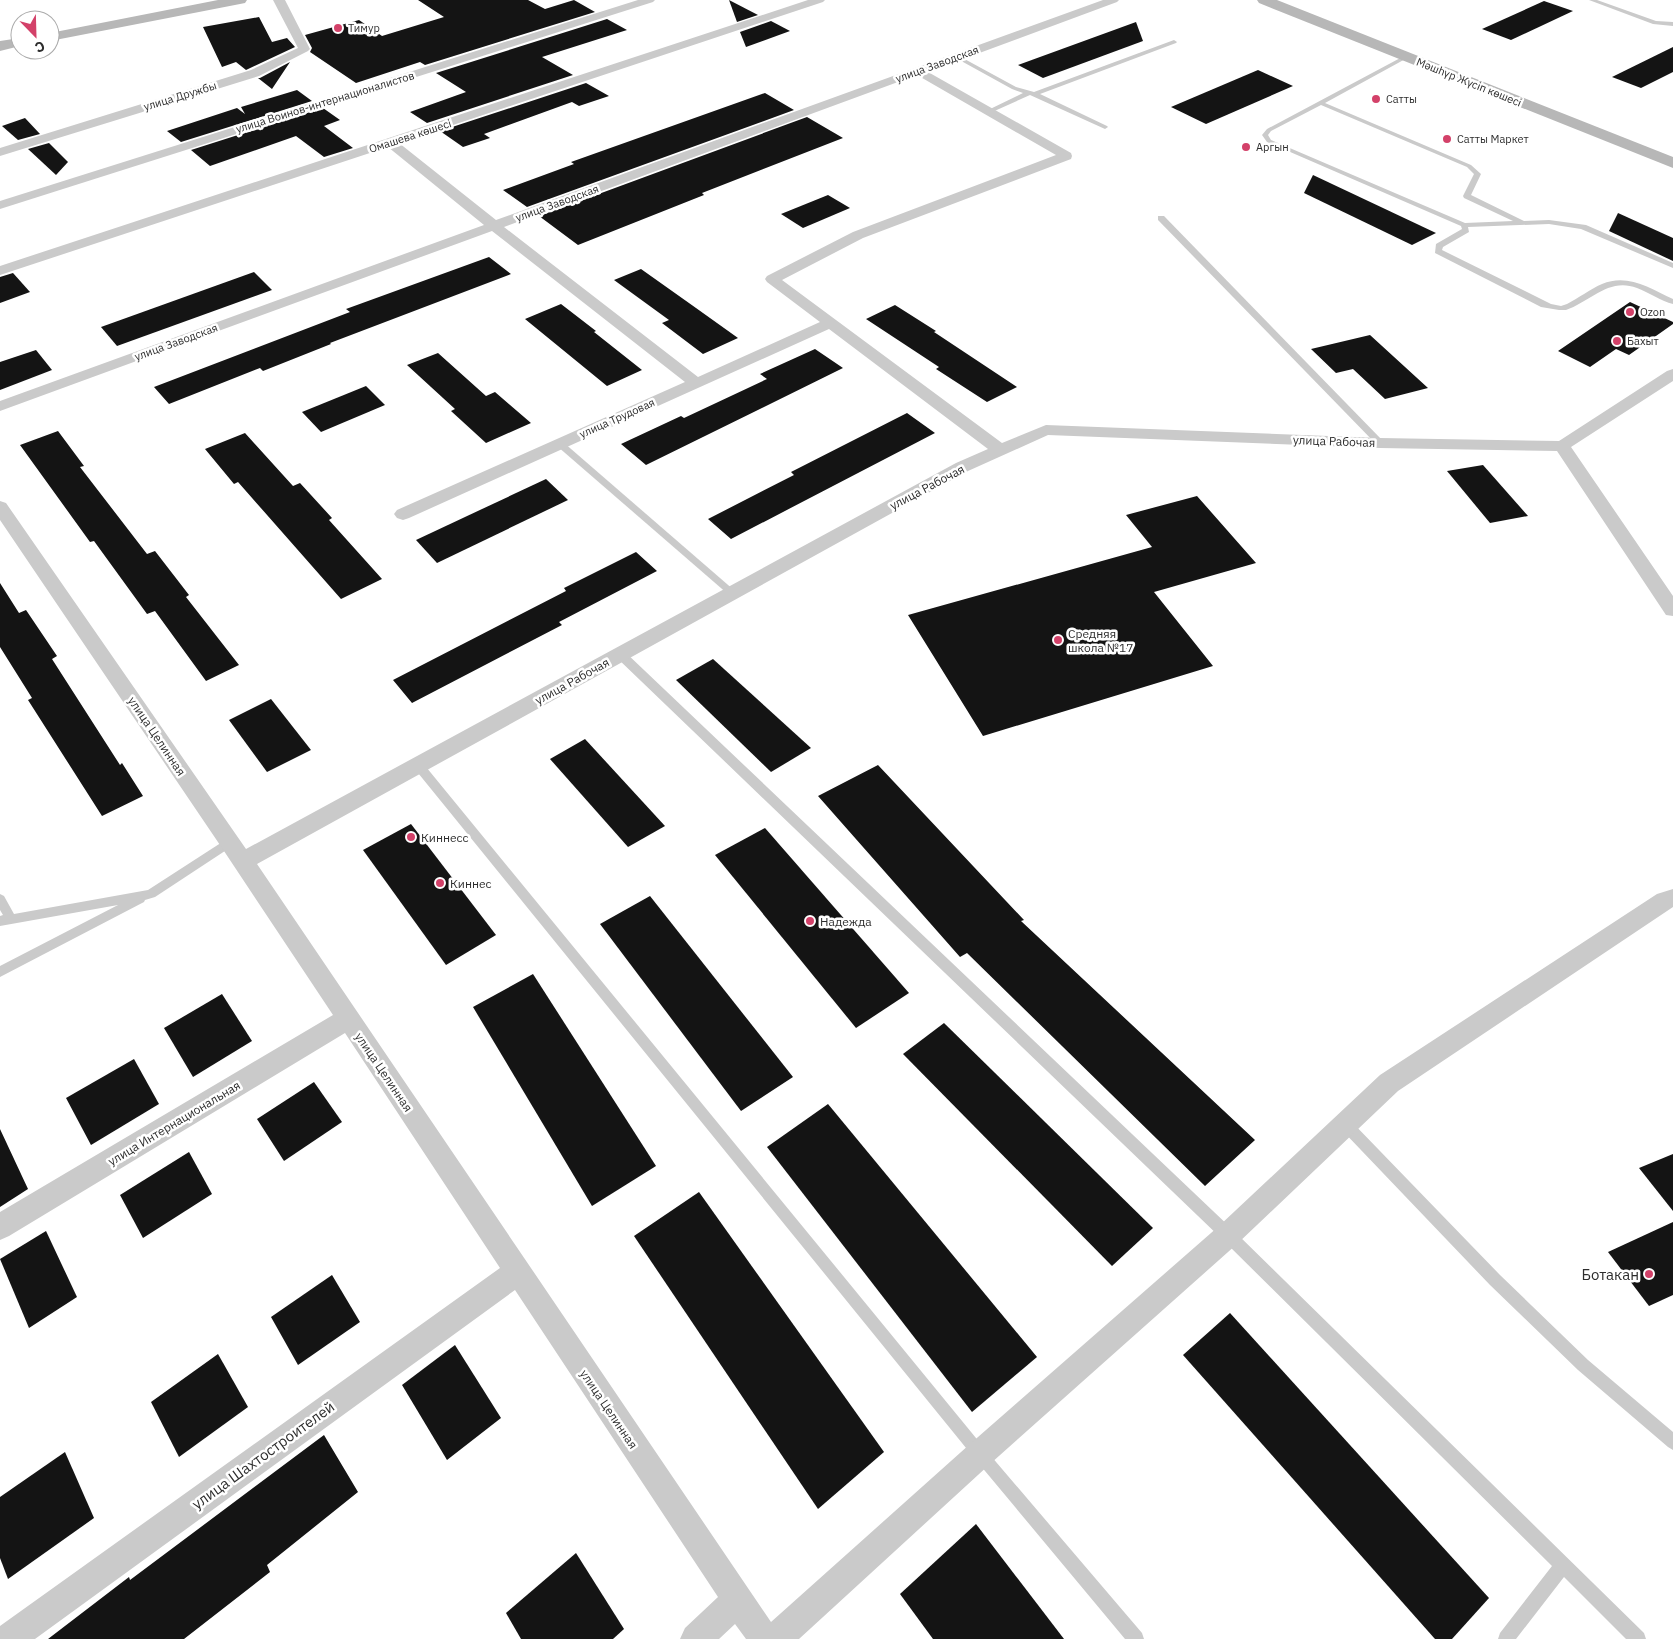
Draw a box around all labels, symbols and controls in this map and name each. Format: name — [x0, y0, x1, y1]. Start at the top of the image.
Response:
north arrow — [10, 10, 60, 60]
place label: Тимур — [348, 21, 380, 35]
marker: Тимур — [332, 22, 344, 34]
text: С — [32, 37, 48, 57]
street label: улица Заводская — [893, 42, 981, 86]
street label: Мәшһүр Жүсіп көшесі — [1414, 54, 1524, 110]
street label: улица Воинов-интернационалистов — [234, 68, 416, 136]
street label: улица Дружбы — [142, 78, 218, 114]
place label: Сатты — [1386, 92, 1417, 106]
marker: Сатты — [1370, 93, 1382, 105]
street label: Омашева көшесі — [367, 116, 453, 156]
place label: Сатты Маркет — [1457, 132, 1529, 146]
marker: Сатты Маркет — [1441, 133, 1453, 145]
place label: Аргын — [1256, 140, 1289, 154]
marker: Аргын — [1240, 141, 1252, 153]
street label: улица Заводская — [513, 181, 601, 225]
place label: Ozon — [1640, 305, 1665, 319]
marker: Ozon — [1624, 306, 1636, 318]
street label: улица Заводская — [132, 320, 220, 364]
place label: Бахыт — [1627, 334, 1659, 348]
marker: Бахыт — [1611, 335, 1623, 347]
street label: улица Трудовая — [577, 395, 657, 441]
street label: улица Рабочая — [1293, 432, 1375, 450]
street label: улица Рабочая — [887, 461, 967, 513]
place label: Средняя школа №17 — [1068, 626, 1133, 655]
marker: Средняя школа №17 — [1052, 634, 1064, 646]
street label: улица Рабочая — [532, 654, 612, 708]
street label: улица Целинная — [125, 694, 189, 778]
place label: Киннесс — [421, 830, 469, 845]
marker: Киннесс — [405, 831, 417, 843]
place label: Киннес — [450, 876, 492, 891]
marker: Киннес — [434, 877, 446, 889]
place label: Надежда — [820, 914, 872, 929]
marker: Надежда — [804, 915, 816, 927]
street label: улица Целинная — [352, 1030, 416, 1114]
street label: улица Интернациональная — [105, 1078, 243, 1168]
place label: Ботакан — [1581, 1265, 1639, 1284]
marker: Ботакан — [1643, 1268, 1655, 1280]
street label: улица Целинная — [577, 1367, 641, 1451]
street label: улица Шахтостроителей — [188, 1397, 338, 1513]

